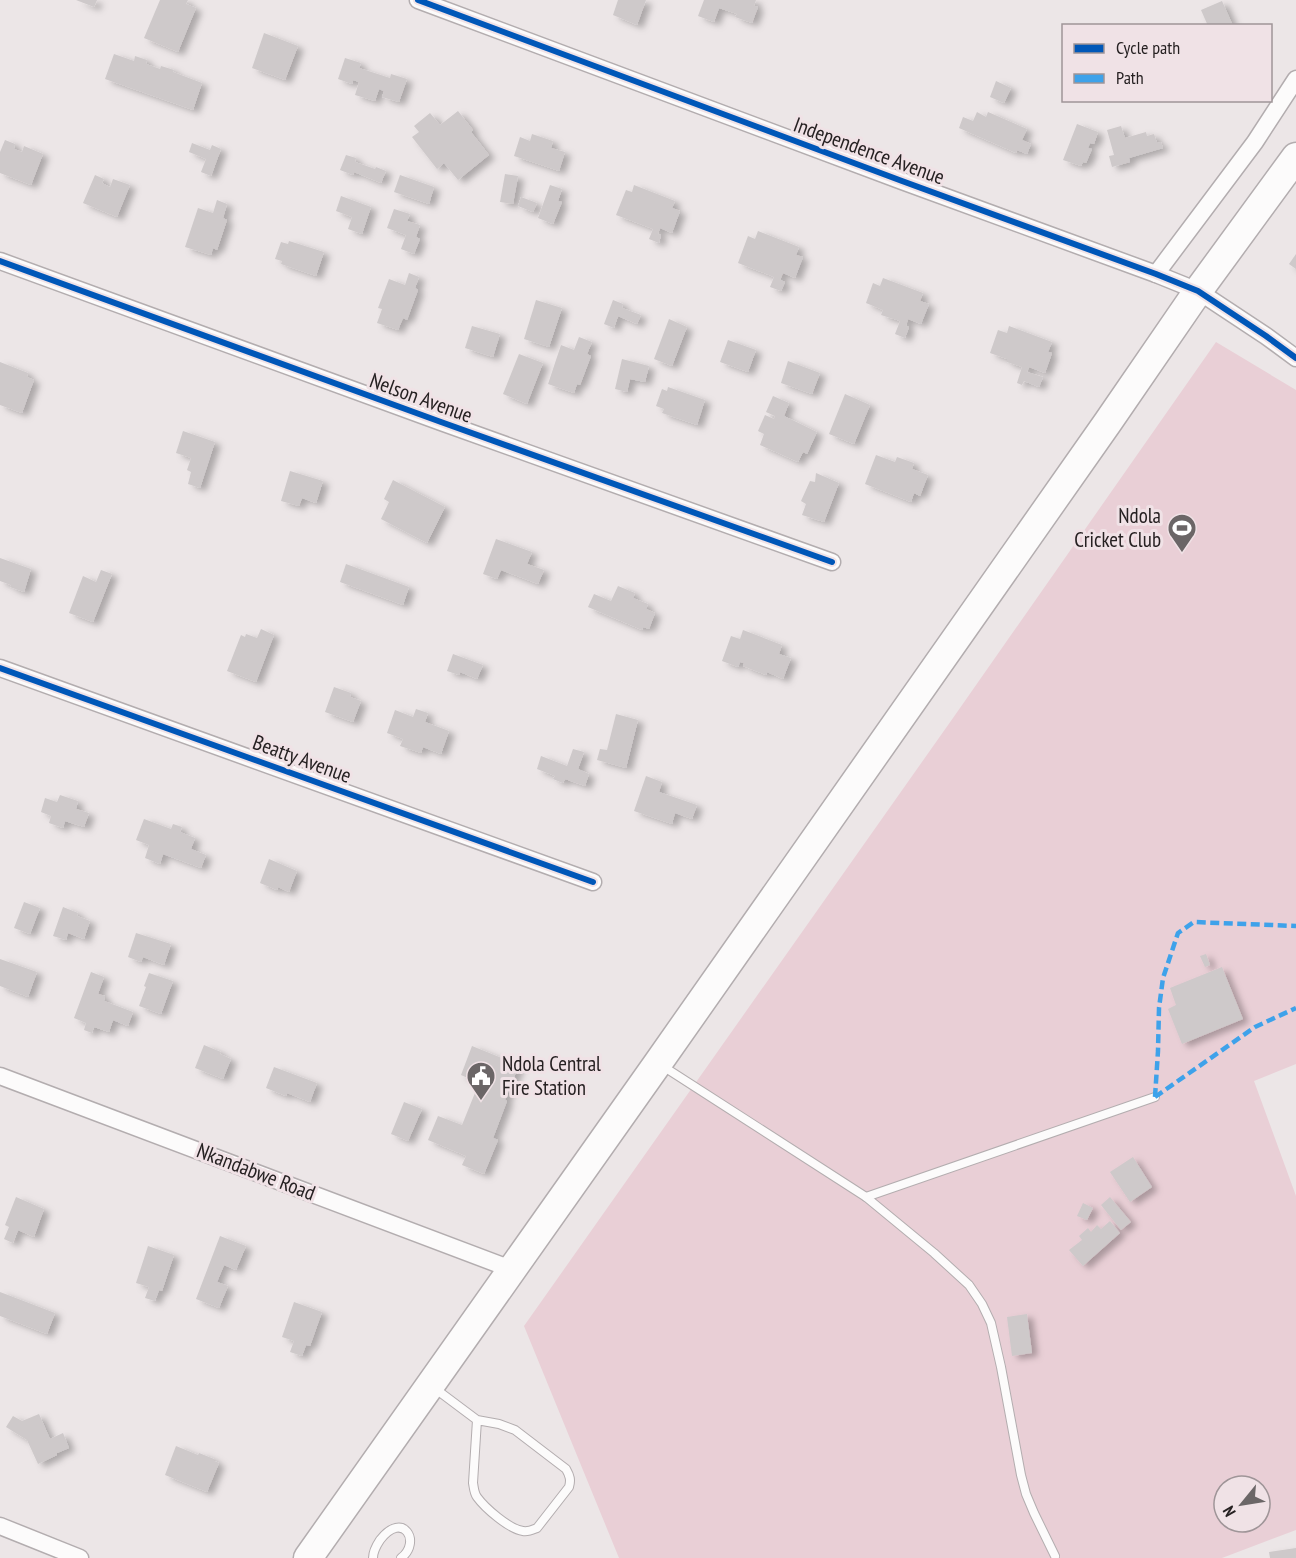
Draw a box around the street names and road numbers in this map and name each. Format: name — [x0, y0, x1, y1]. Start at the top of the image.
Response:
street label: Independence Avenue — [790, 111, 948, 190]
street label: Nelson Avenue — [366, 367, 476, 429]
street label: Beatty Avenue — [249, 728, 355, 789]
street label: Nkandabwe Road — [193, 1137, 319, 1206]

